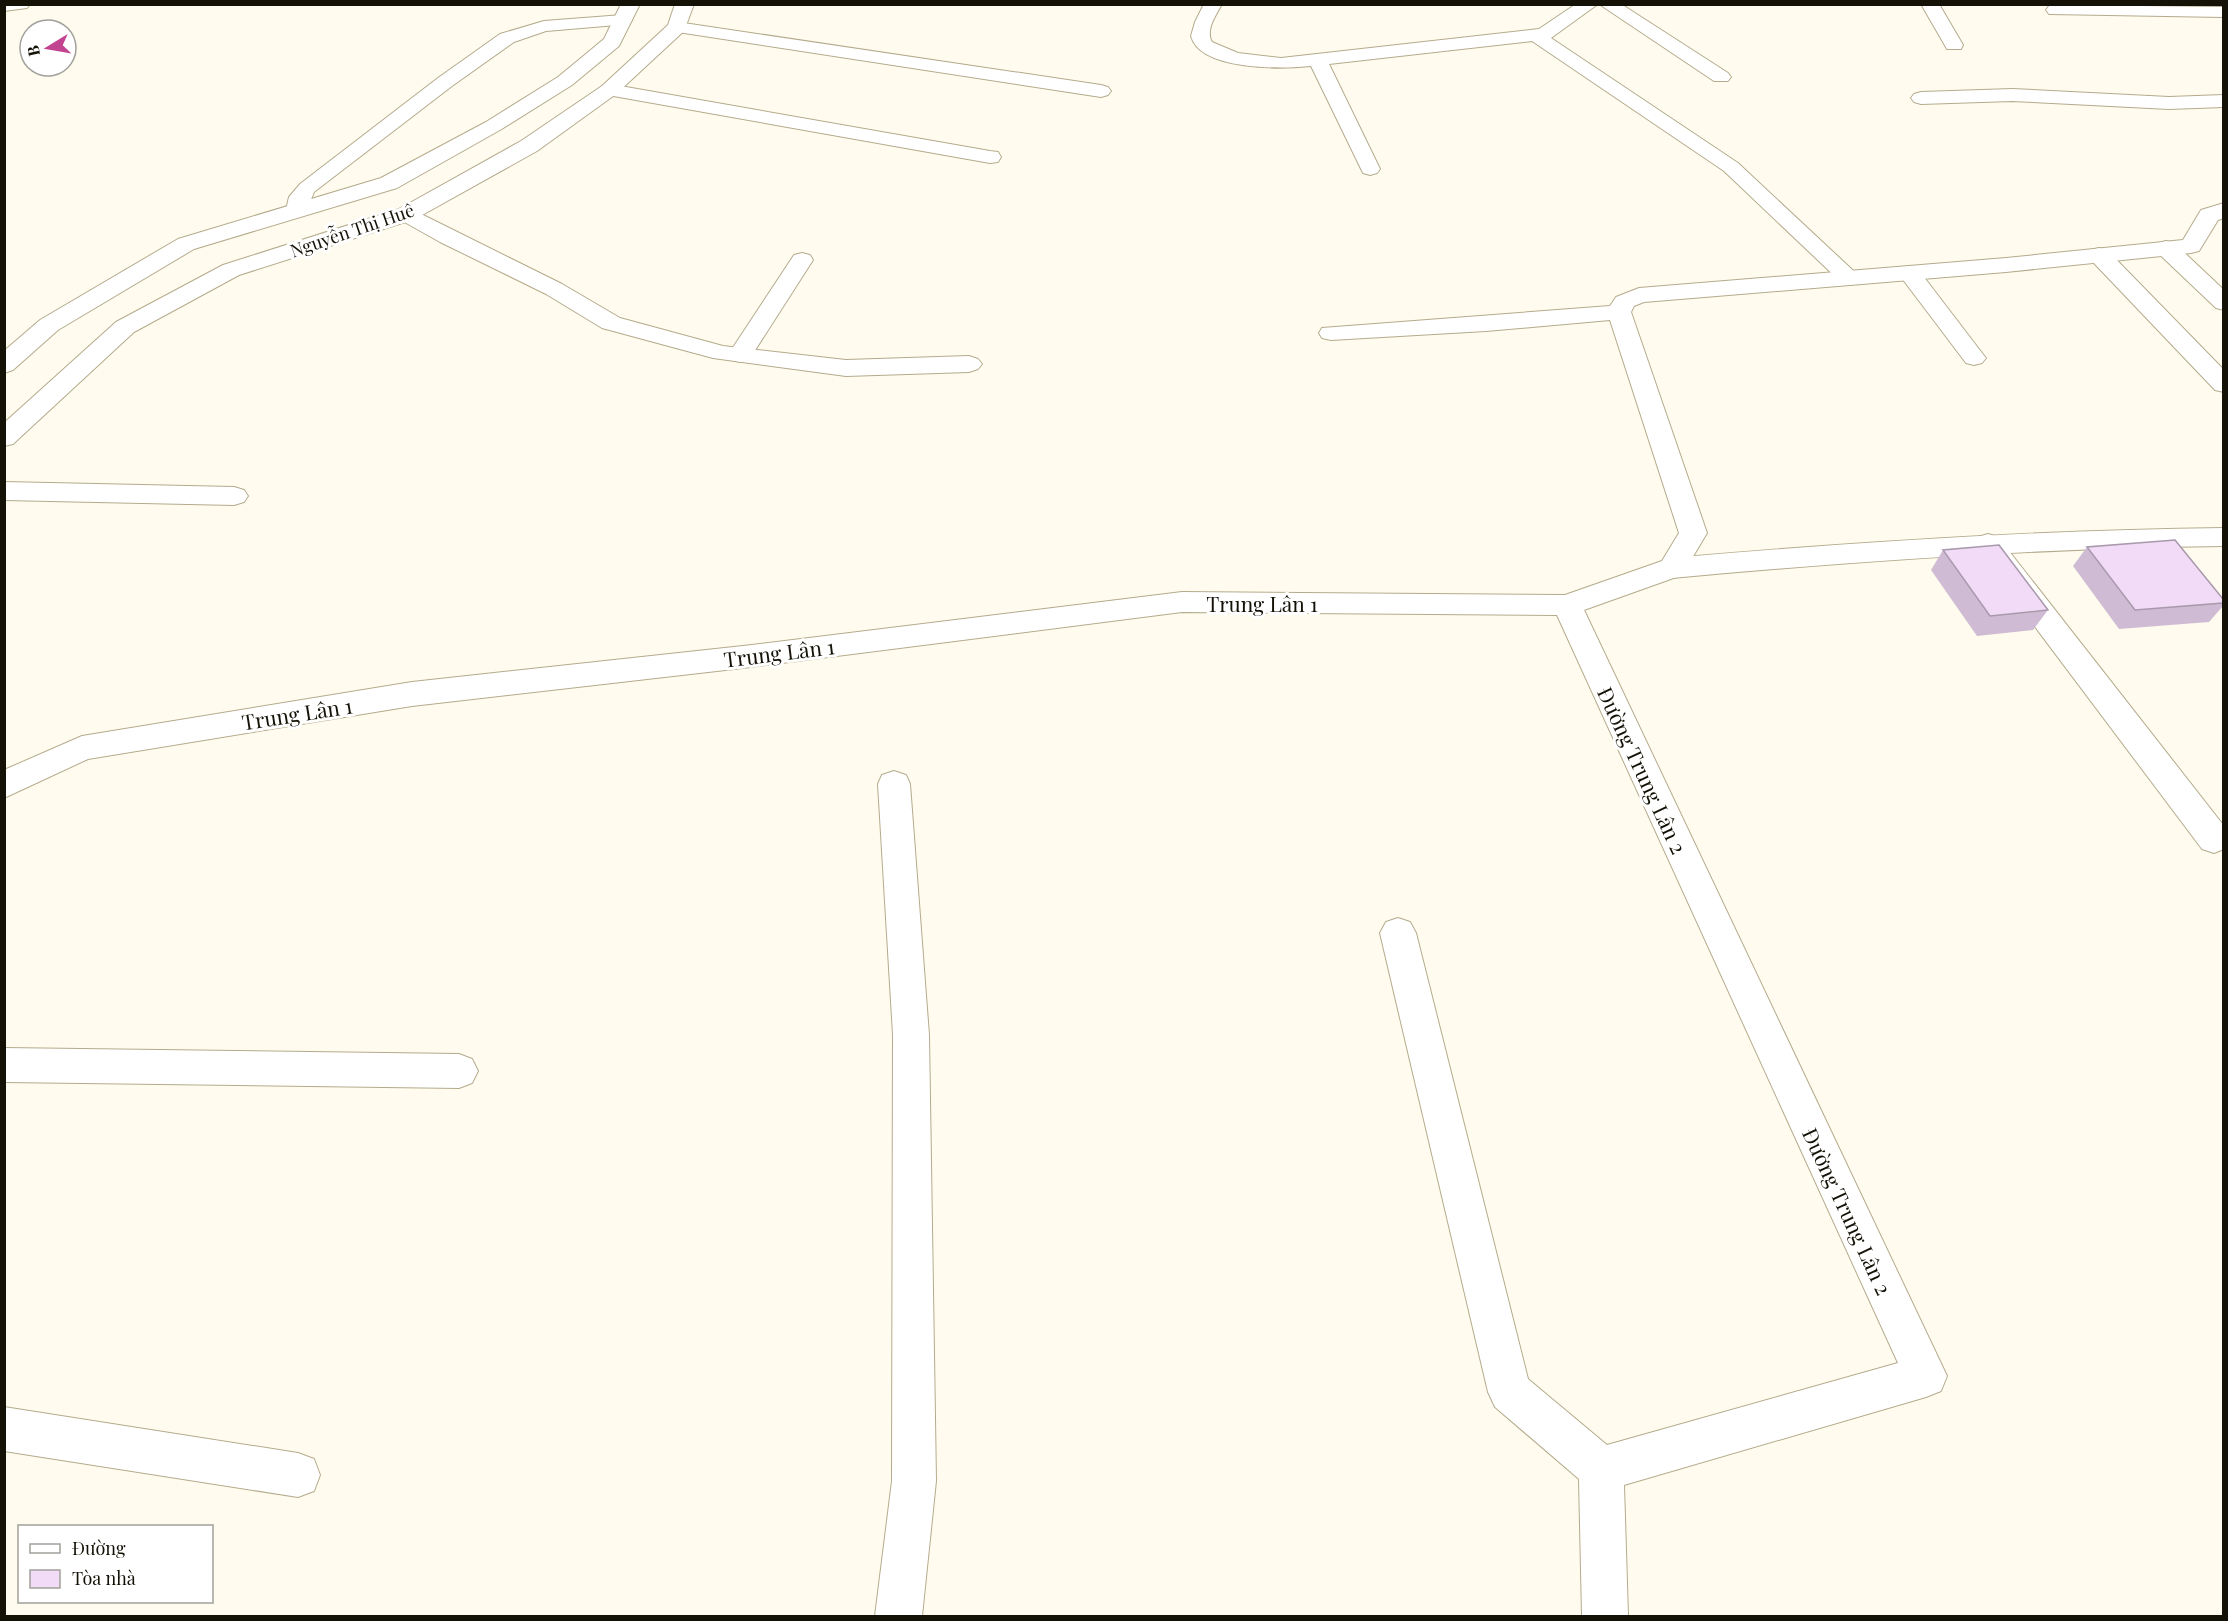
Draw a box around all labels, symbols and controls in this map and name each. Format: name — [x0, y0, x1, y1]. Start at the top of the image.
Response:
north arrow — [18, 18, 78, 78]
text: B — [21, 43, 44, 58]
street label: Nguyễn Thị Huê — [287, 198, 417, 262]
street label: Trung Lân 1 — [1206, 589, 1318, 617]
street label: Trung Lân 1 — [722, 631, 836, 673]
street label: Đường Trung Lân 2 — [1592, 682, 1694, 858]
street label: Trung Lân 1 — [240, 690, 355, 736]
street label: Đường Trung Lân 2 — [1797, 1123, 1899, 1299]
legend — [18, 1525, 213, 1603]
text: Đường — [72, 1536, 126, 1560]
text: Tòa nhà — [72, 1566, 136, 1590]

